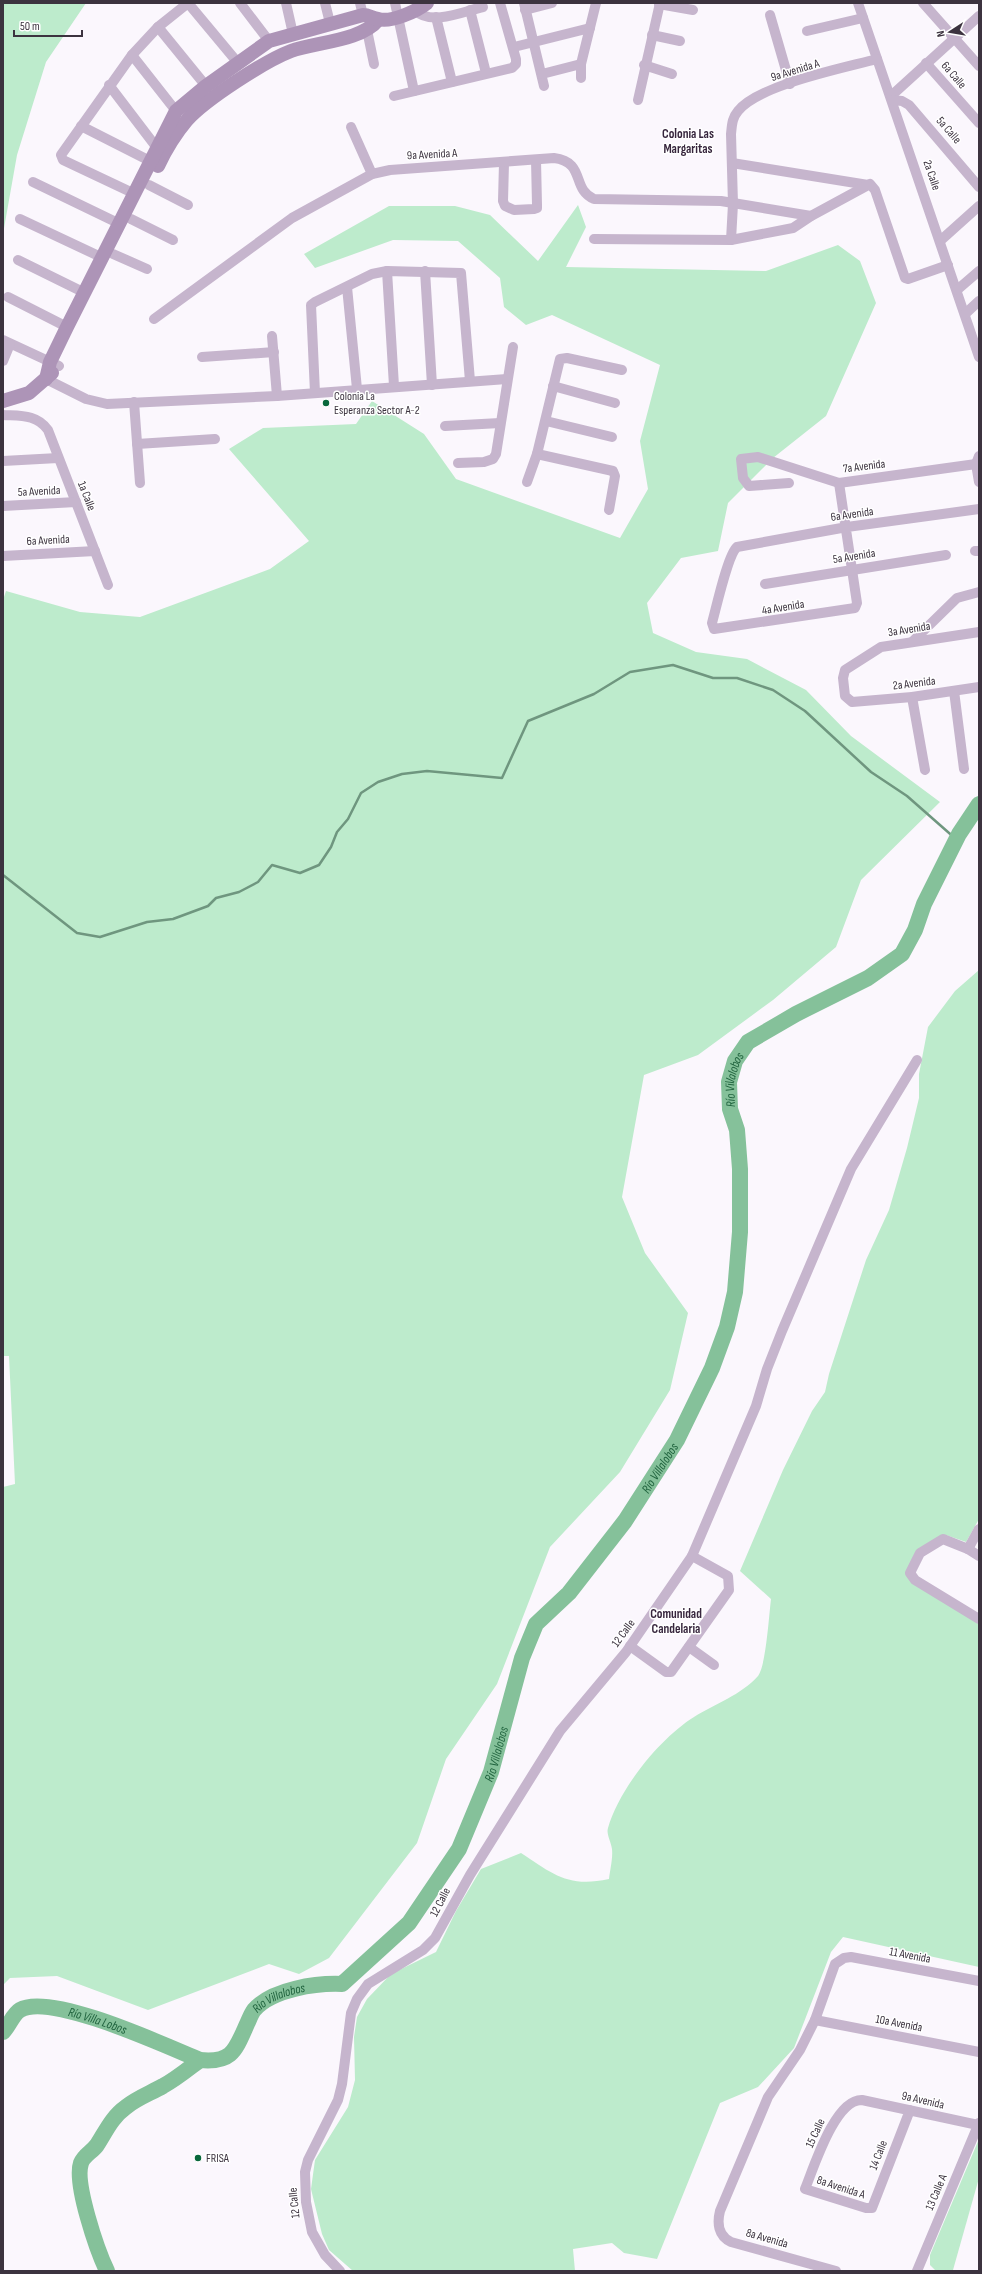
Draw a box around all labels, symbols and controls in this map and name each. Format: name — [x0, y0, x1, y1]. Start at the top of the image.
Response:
scale bar — [14, 12, 82, 38]
north arrow — [930, 12, 970, 52]
text: 50 m — [20, 19, 40, 34]
text: N — [934, 30, 948, 38]
street label: 9a Avenida A — [769, 56, 822, 85]
street label: 6a Calle — [938, 59, 970, 92]
street label: 5a Calle — [933, 114, 965, 147]
district label: Colonia Las Margaritas — [662, 126, 714, 157]
street label: 9a Avenida A — [407, 146, 458, 163]
street label: 2a Calle — [919, 158, 944, 192]
place label: Colonia La Esperanza Sector A-2 — [334, 389, 420, 418]
marker: Colonia La Esperanza Sector A-2 — [321, 398, 331, 408]
street label: 7a Avenida — [842, 456, 886, 477]
street label: 1a Calle — [74, 479, 99, 513]
street label: 5a Avenida — [17, 483, 61, 500]
street label: 6a Avenida — [830, 504, 875, 525]
street label: 6a Avenida — [26, 532, 70, 549]
street label: 5a Avenida — [832, 546, 877, 567]
street label: 4a Avenida — [761, 597, 806, 618]
street label: 3a Avenida — [887, 619, 932, 640]
street label: 2a Avenida — [892, 673, 937, 694]
water label: Río Villalobos — [722, 1049, 748, 1108]
water label: Río Villalobos — [638, 1440, 682, 1496]
district label: Comunidad Candelaria — [650, 1606, 702, 1637]
street label: 12 Calle — [608, 1616, 639, 1650]
water label: Río Villalobos — [481, 1724, 512, 1784]
street label: 12 Calle — [427, 1885, 454, 1919]
street label: 11 Avenida — [888, 1944, 932, 1967]
water label: Río Villalobos — [249, 1980, 307, 2016]
water label: Río Villa Lobos — [66, 2004, 129, 2038]
street label: 10a Avenida — [874, 2012, 924, 2035]
street label: 9a Avenida — [900, 2088, 946, 2113]
street label: 15 Calle — [802, 2116, 829, 2150]
street label: 14 Calle — [866, 2138, 891, 2172]
place label: FRISA — [206, 2151, 230, 2166]
marker: FRISA — [193, 2153, 203, 2163]
street label: 13 Calle A — [922, 2171, 951, 2212]
street label: 8a Avenida A — [815, 2173, 868, 2203]
street label: 12 Calle — [285, 2187, 304, 2219]
street label: 8a Avenida — [744, 2225, 790, 2252]

